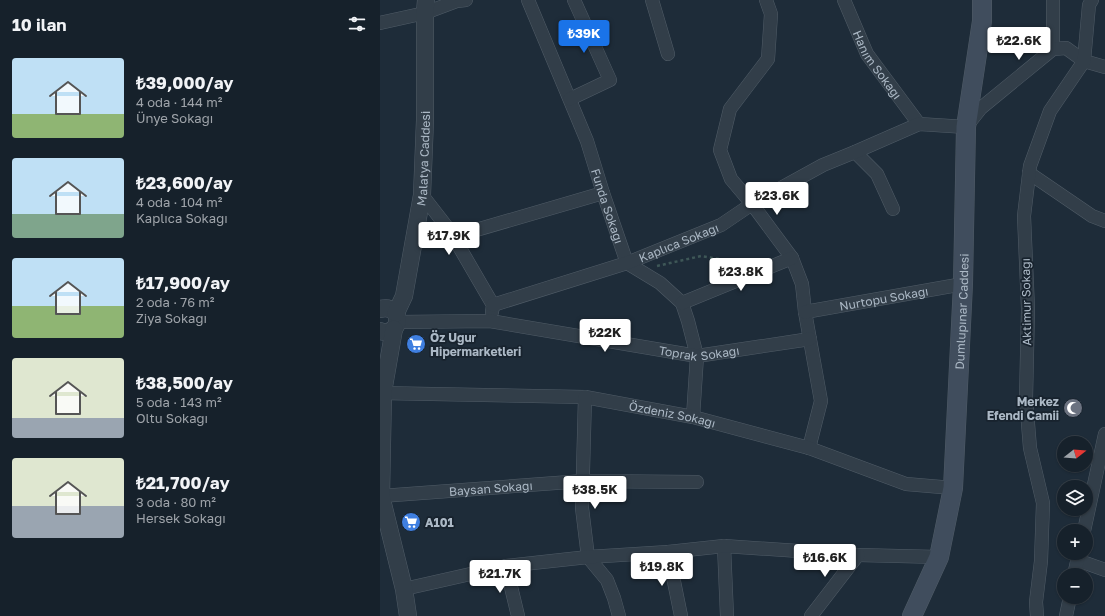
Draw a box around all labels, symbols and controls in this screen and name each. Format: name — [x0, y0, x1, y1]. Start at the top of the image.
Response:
icon: filters — [346, 13, 368, 35]
text: 10 ilan — [12, 14, 67, 35]
pin: ₺39K — [560, 20, 608, 54]
text: ₺39K — [567, 25, 601, 41]
pin: ₺22.6K — [986, 27, 1052, 61]
street label: Hanım Sokağı — [850, 28, 905, 102]
text: ₺22.6K — [996, 32, 1042, 48]
text: ₺39,000/ay — [136, 72, 233, 93]
icon: home — [44, 74, 92, 122]
text: 4 oda · 144 m² — [136, 94, 222, 110]
text: Ünye Sokağı — [136, 110, 213, 126]
street label: Malatya Caddesi — [413, 111, 433, 207]
street label: Funda Sokağı — [588, 167, 627, 245]
text: ₺23,600/ay — [136, 172, 233, 193]
icon: home — [44, 174, 92, 222]
pin: ₺23.6K — [744, 182, 810, 216]
text: ₺23.6K — [754, 187, 800, 203]
text: 4 oda · 104 m² — [136, 194, 222, 210]
text: Kaplıca Sokağı — [136, 210, 228, 226]
street label: Kaplıca Sokağı — [636, 219, 721, 265]
pin: ₺17.9K — [416, 222, 482, 256]
text: ₺17.9K — [427, 227, 471, 243]
street label: Dumlupınar Caddesi — [951, 253, 971, 370]
pin: ₺23.8K — [708, 258, 774, 292]
street label: Aktimur Sokağı — [1018, 258, 1034, 346]
text: ₺23.8K — [718, 263, 764, 279]
text: ₺17,900/ay — [136, 272, 230, 293]
icon: home — [44, 274, 92, 322]
street label: Nurtopu Sokağı — [838, 283, 929, 313]
text: 2 oda · 76 m² — [136, 294, 215, 310]
text: Ziya Sokağı — [136, 310, 207, 326]
pin: ₺22K — [581, 319, 629, 353]
text: ₺22K — [589, 324, 621, 340]
place label: Öz Uğur Hipermarketleri — [430, 330, 521, 359]
supermarket icon: Öz Uğur Hipermarketleri — [405, 333, 427, 355]
street label: Toprak Sokağı — [658, 342, 740, 364]
text: ₺38,500/ay — [136, 372, 233, 393]
icon: home — [44, 374, 92, 422]
text: 5 oda · 143 m² — [136, 394, 222, 410]
place label: Merkez Efendi Camii — [987, 394, 1059, 423]
mosque icon: Merkez Efendi Camii — [1062, 397, 1084, 419]
street label: Özdeniz Sokağı — [628, 398, 717, 430]
text: Oltu Sokağı — [136, 410, 208, 426]
north arrow — [1057, 436, 1093, 472]
map controls — [1057, 436, 1093, 604]
text: ₺21,700/ay — [136, 472, 230, 493]
icon: home — [44, 474, 92, 522]
pin: ₺38.5K — [562, 476, 628, 510]
street label: Baysan Sokağı — [448, 477, 533, 498]
button: layers — [1057, 480, 1093, 516]
text: ₺38.5K — [572, 481, 618, 497]
text: 3 oda · 80 m² — [136, 494, 216, 510]
text: Hersek Sokağı — [136, 510, 226, 526]
supermarket icon: A101 — [400, 511, 422, 533]
place label: A101 — [425, 515, 454, 530]
button: + — [1057, 524, 1093, 560]
pin: ₺16.6K — [792, 544, 858, 578]
text: ₺16.6K — [803, 549, 847, 565]
pin: ₺19.8K — [629, 553, 695, 587]
text: ₺19.8K — [640, 558, 684, 574]
pin: ₺21.7K — [467, 560, 533, 594]
text: ₺21.7K — [479, 565, 521, 581]
button: − — [1057, 568, 1093, 604]

